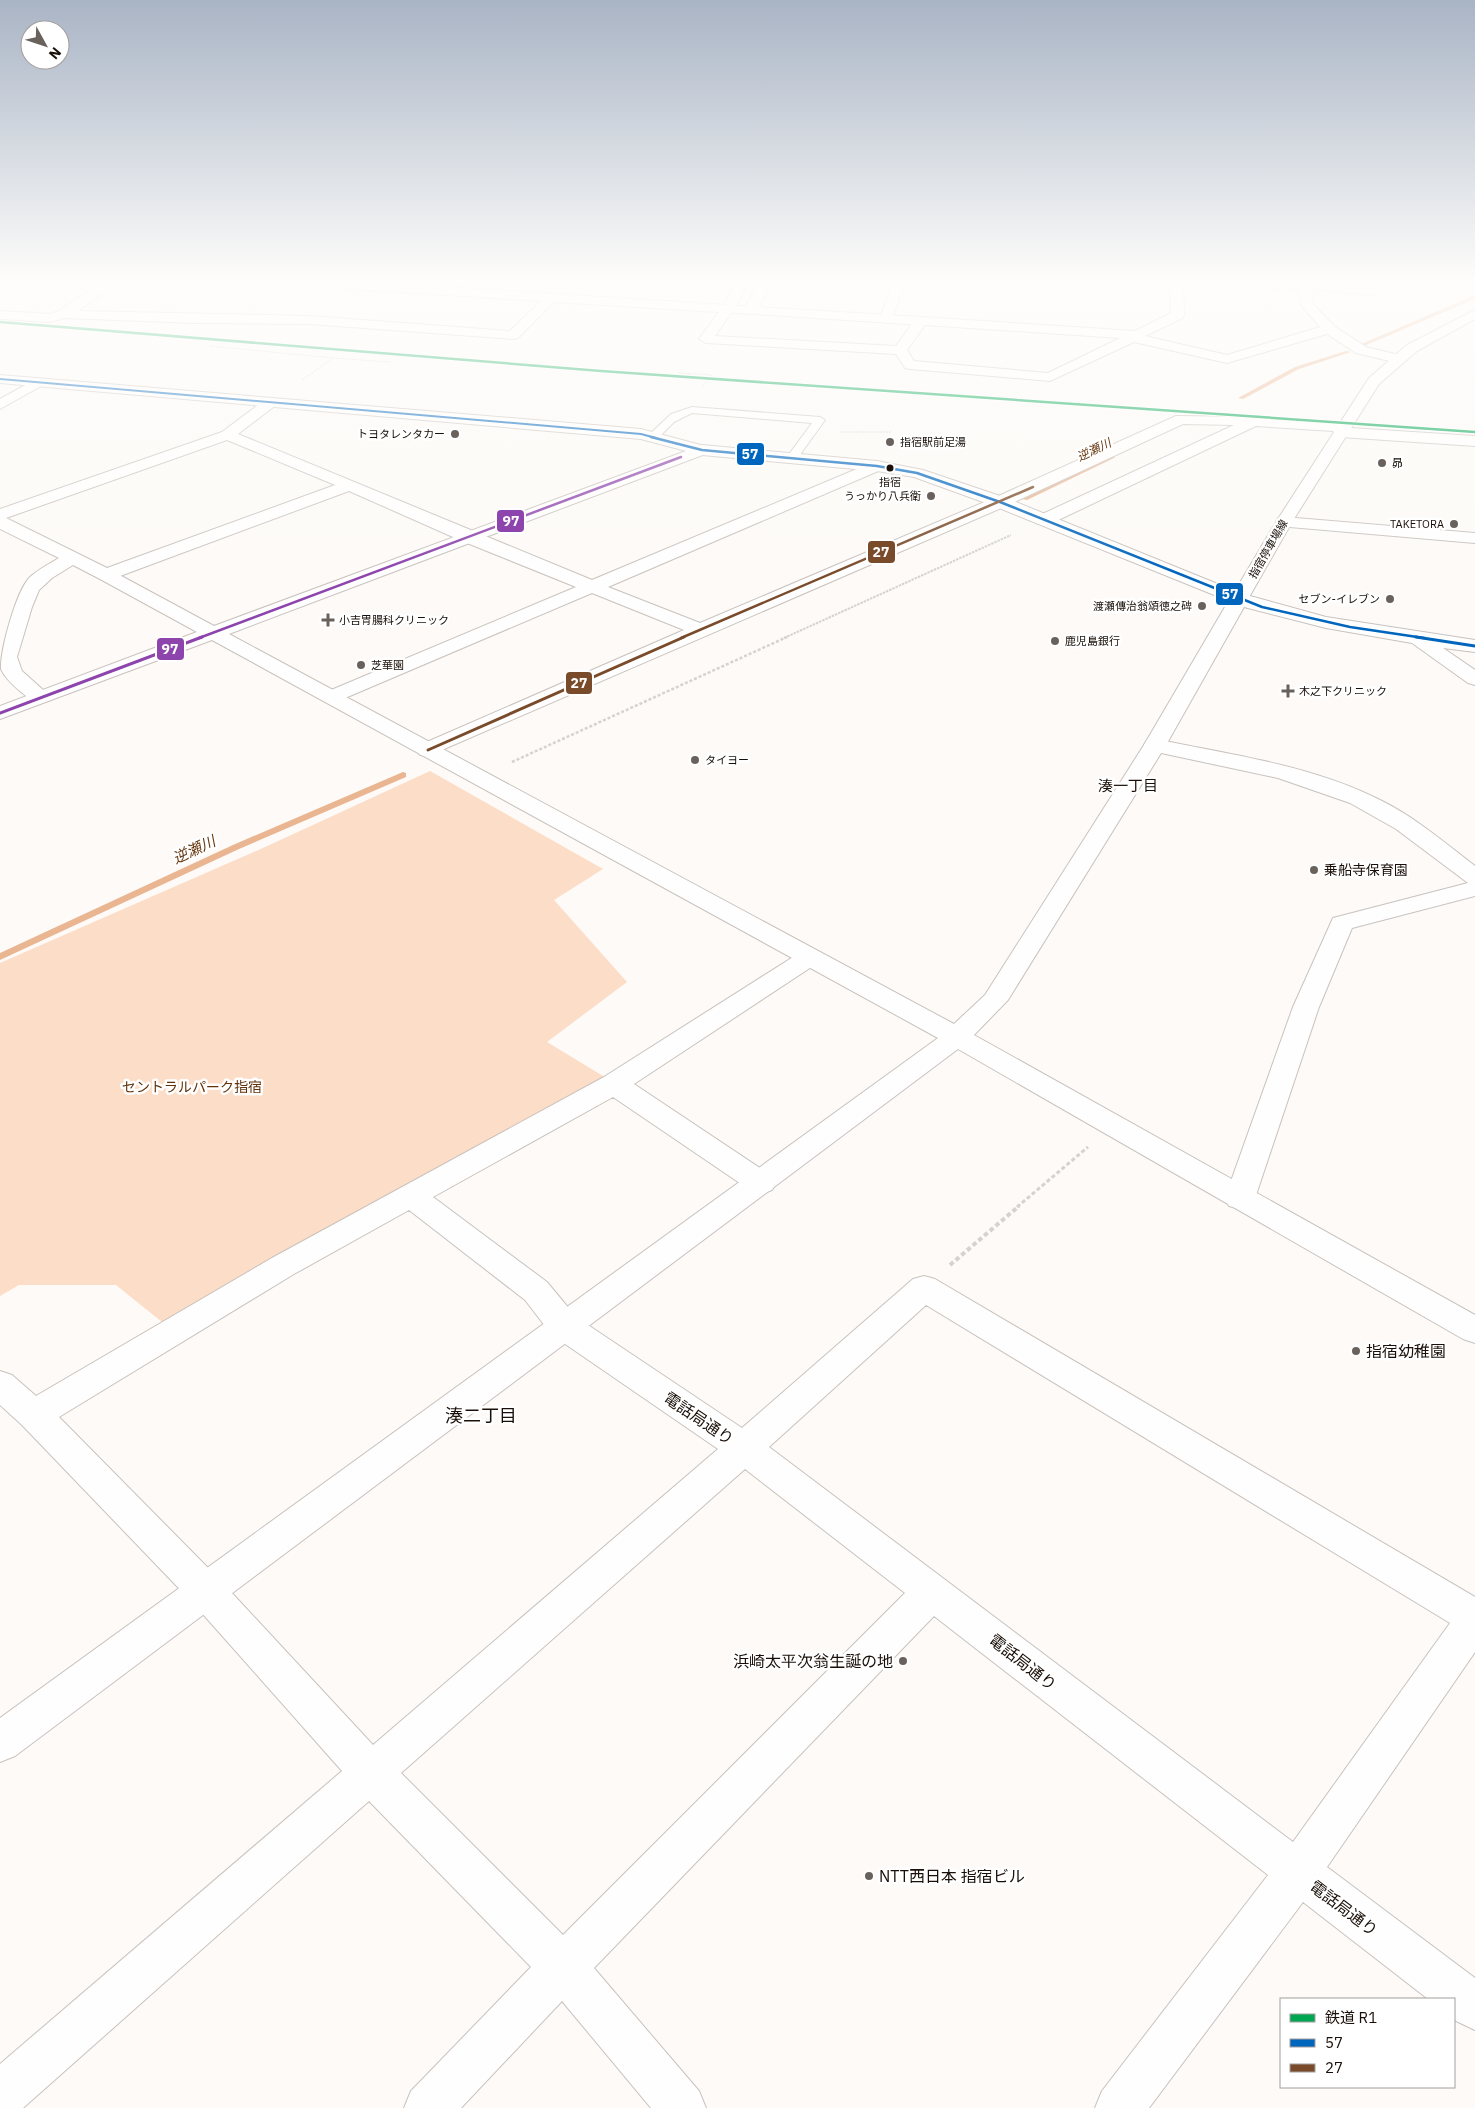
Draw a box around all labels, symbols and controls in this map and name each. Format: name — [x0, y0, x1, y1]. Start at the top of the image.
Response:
north arrow — [20, 20, 70, 70]
text: N — [45, 44, 65, 63]
place label: トヨタレンタカー — [357, 427, 445, 441]
marker: トヨタレンタカー — [449, 428, 461, 440]
water label: 逆瀬川 — [1074, 434, 1115, 464]
place label: 指宿駅前足湯 — [900, 435, 966, 449]
marker: 指宿駅前足湯 — [884, 436, 896, 448]
line badge: 57 — [736, 442, 765, 466]
text: 57 — [742, 445, 758, 463]
place label: 昴 — [1392, 456, 1403, 470]
marker: 昴 — [1376, 457, 1388, 469]
marker: 指宿 — [885, 463, 895, 473]
place label: 指宿 — [879, 475, 901, 489]
place label: うっかり八兵衛 — [844, 489, 921, 503]
marker: うっかり八兵衛 — [925, 490, 937, 502]
line badge: 97 — [496, 509, 525, 533]
text: 97 — [503, 512, 519, 530]
street label: 指宿停車場線 — [1245, 517, 1291, 581]
place label: TAKETORA — [1390, 517, 1444, 531]
marker: TAKETORA — [1448, 518, 1460, 530]
line badge: 27 — [867, 540, 896, 564]
text: 27 — [873, 543, 889, 561]
line badge: 57 — [1215, 582, 1244, 606]
text: 57 — [1222, 585, 1238, 603]
place label: セブン-イレブン — [1299, 592, 1380, 606]
marker: セブン-イレブン — [1384, 593, 1396, 605]
place label: 渡瀬傳治翁頌徳之碑 — [1093, 599, 1192, 613]
marker: 渡瀬傳治翁頌徳之碑 — [1196, 600, 1208, 612]
marker: 小吉胃腸科クリニック — [321, 613, 335, 627]
place label: 小吉胃腸科クリニック — [339, 613, 449, 627]
place label: 鹿児島銀行 — [1065, 634, 1120, 648]
marker: 鹿児島銀行 — [1049, 635, 1061, 647]
line badge: 97 — [156, 637, 185, 661]
text: 97 — [162, 640, 178, 658]
place label: 芝華園 — [371, 658, 404, 672]
marker: 芝華園 — [355, 659, 367, 671]
line badge: 27 — [565, 671, 593, 695]
text: 27 — [571, 674, 587, 692]
marker: 木之下クリニック — [1281, 684, 1295, 698]
place label: 木之下クリニック — [1299, 684, 1387, 698]
place label: タイヨー — [705, 753, 749, 767]
marker: タイヨー — [689, 754, 701, 766]
district label: 湊一丁目 — [1098, 776, 1158, 795]
water label: 逆瀬川 — [169, 831, 220, 868]
place label: 乗船寺保育園 — [1324, 861, 1408, 879]
marker: 乗船寺保育園 — [1308, 864, 1320, 876]
park label: セントラルパーク指宿 — [122, 1078, 262, 1096]
place label: 指宿幼稚園 — [1366, 1341, 1446, 1361]
marker: 指宿幼稚園 — [1350, 1345, 1362, 1357]
street label: 電話局通り — [660, 1387, 738, 1449]
district label: 湊二丁目 — [445, 1404, 517, 1427]
street label: 電話局通り — [985, 1629, 1061, 1695]
place label: 浜崎太平次翁生誕の地 — [733, 1651, 893, 1671]
marker: 浜崎太平次翁生誕の地 — [897, 1655, 909, 1667]
place label: NTT西日本 指宿ビル — [879, 1866, 1025, 1886]
marker: NTT西日本 指宿ビル — [863, 1870, 875, 1882]
street label: 電話局通り — [1306, 1876, 1382, 1940]
legend — [1280, 1998, 1455, 2088]
text: 鉄道 R1 — [1325, 2008, 1377, 2027]
text: 57 — [1325, 2033, 1343, 2052]
text: 27 — [1325, 2058, 1343, 2077]

